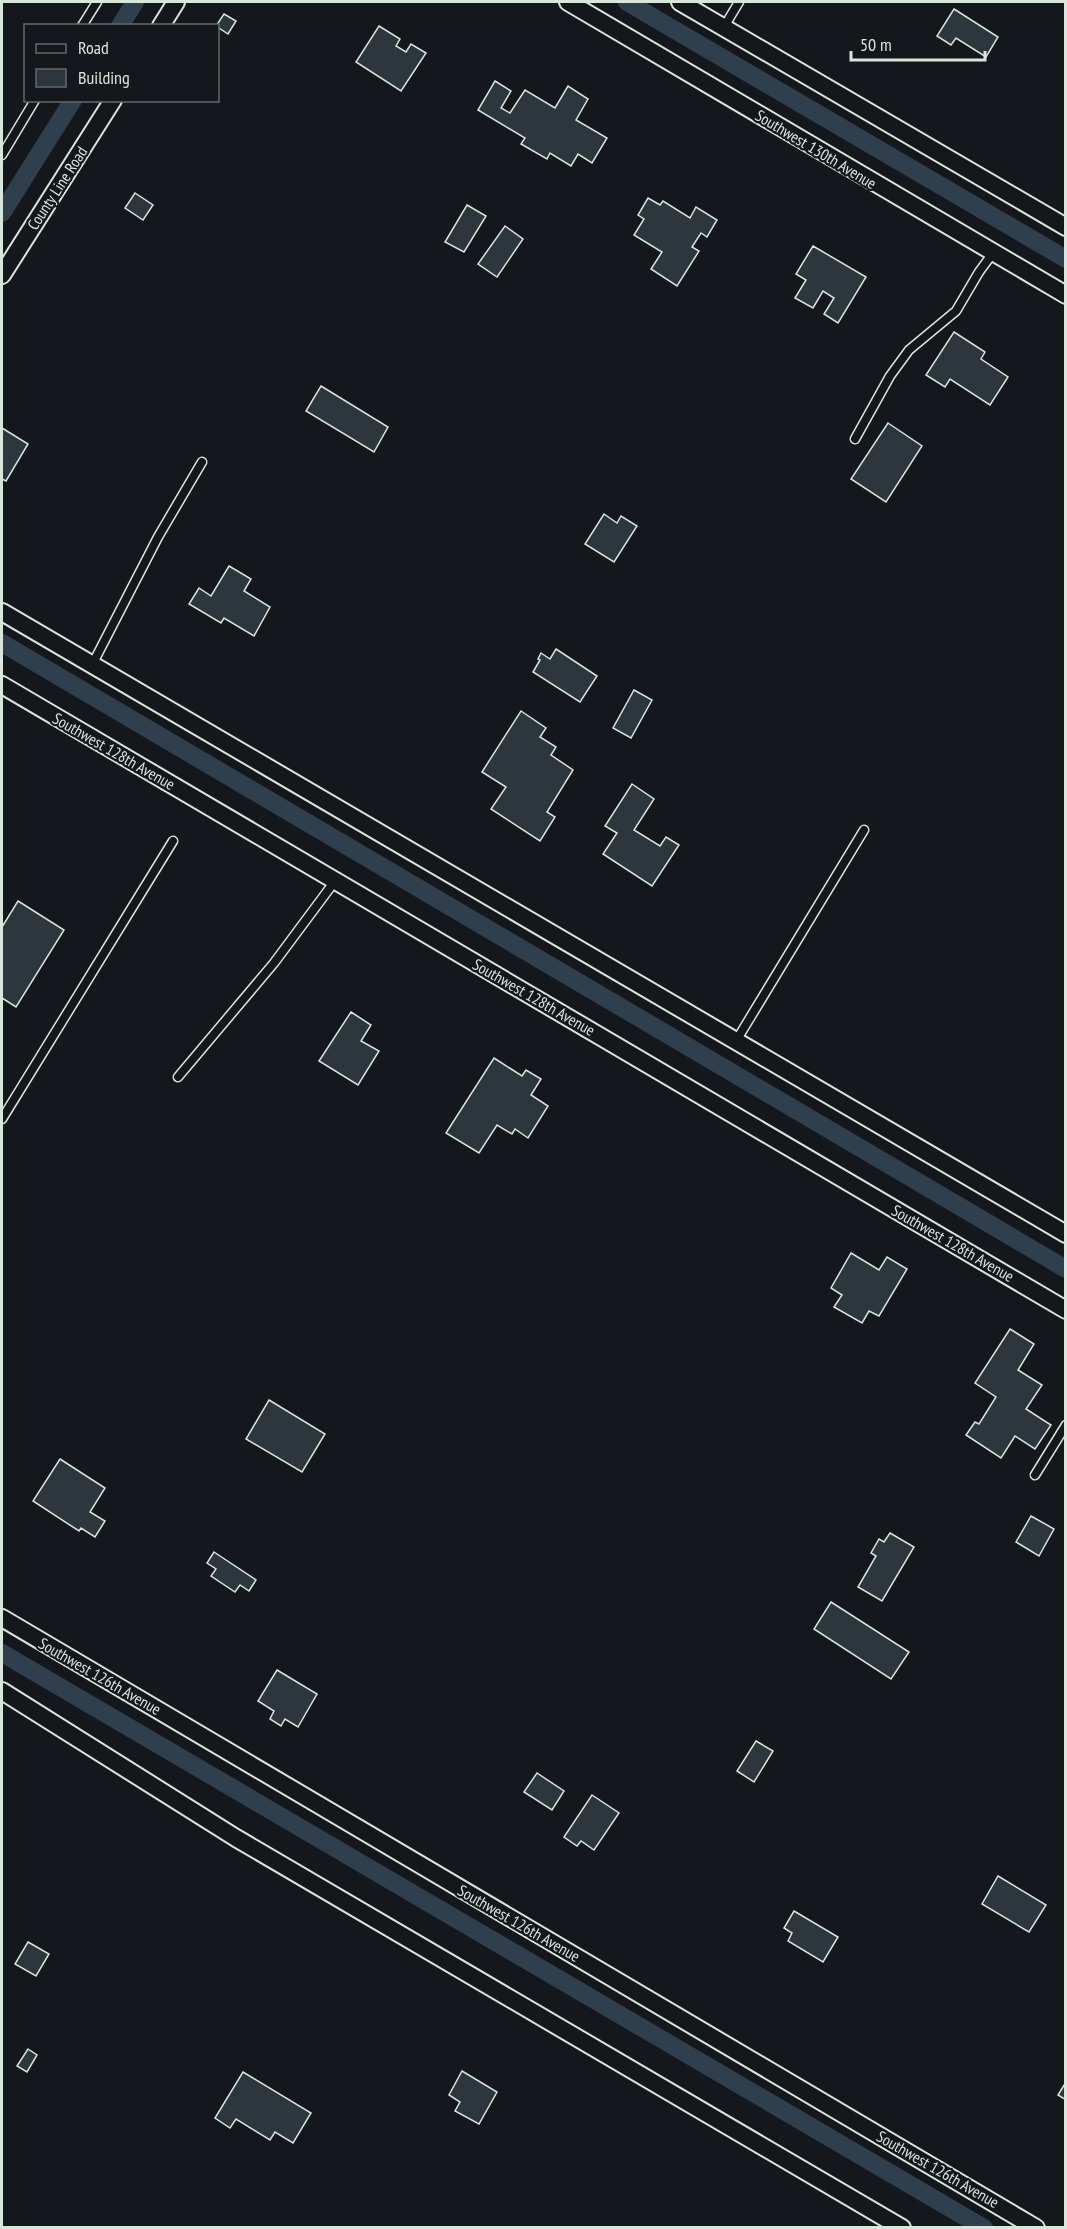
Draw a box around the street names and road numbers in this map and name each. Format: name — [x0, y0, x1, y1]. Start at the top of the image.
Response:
street label: Southwest 130th Avenue — [752, 105, 880, 193]
street label: County Line Road — [23, 142, 91, 233]
street label: Southwest 128th Avenue — [49, 708, 179, 794]
street label: Southwest 128th Avenue — [469, 954, 599, 1040]
street label: Southwest 128th Avenue — [888, 1200, 1018, 1286]
street label: Southwest 126th Avenue — [35, 1633, 165, 1719]
street label: Southwest 126th Avenue — [454, 1880, 584, 1966]
street label: Southwest 126th Avenue — [873, 2126, 1003, 2212]

